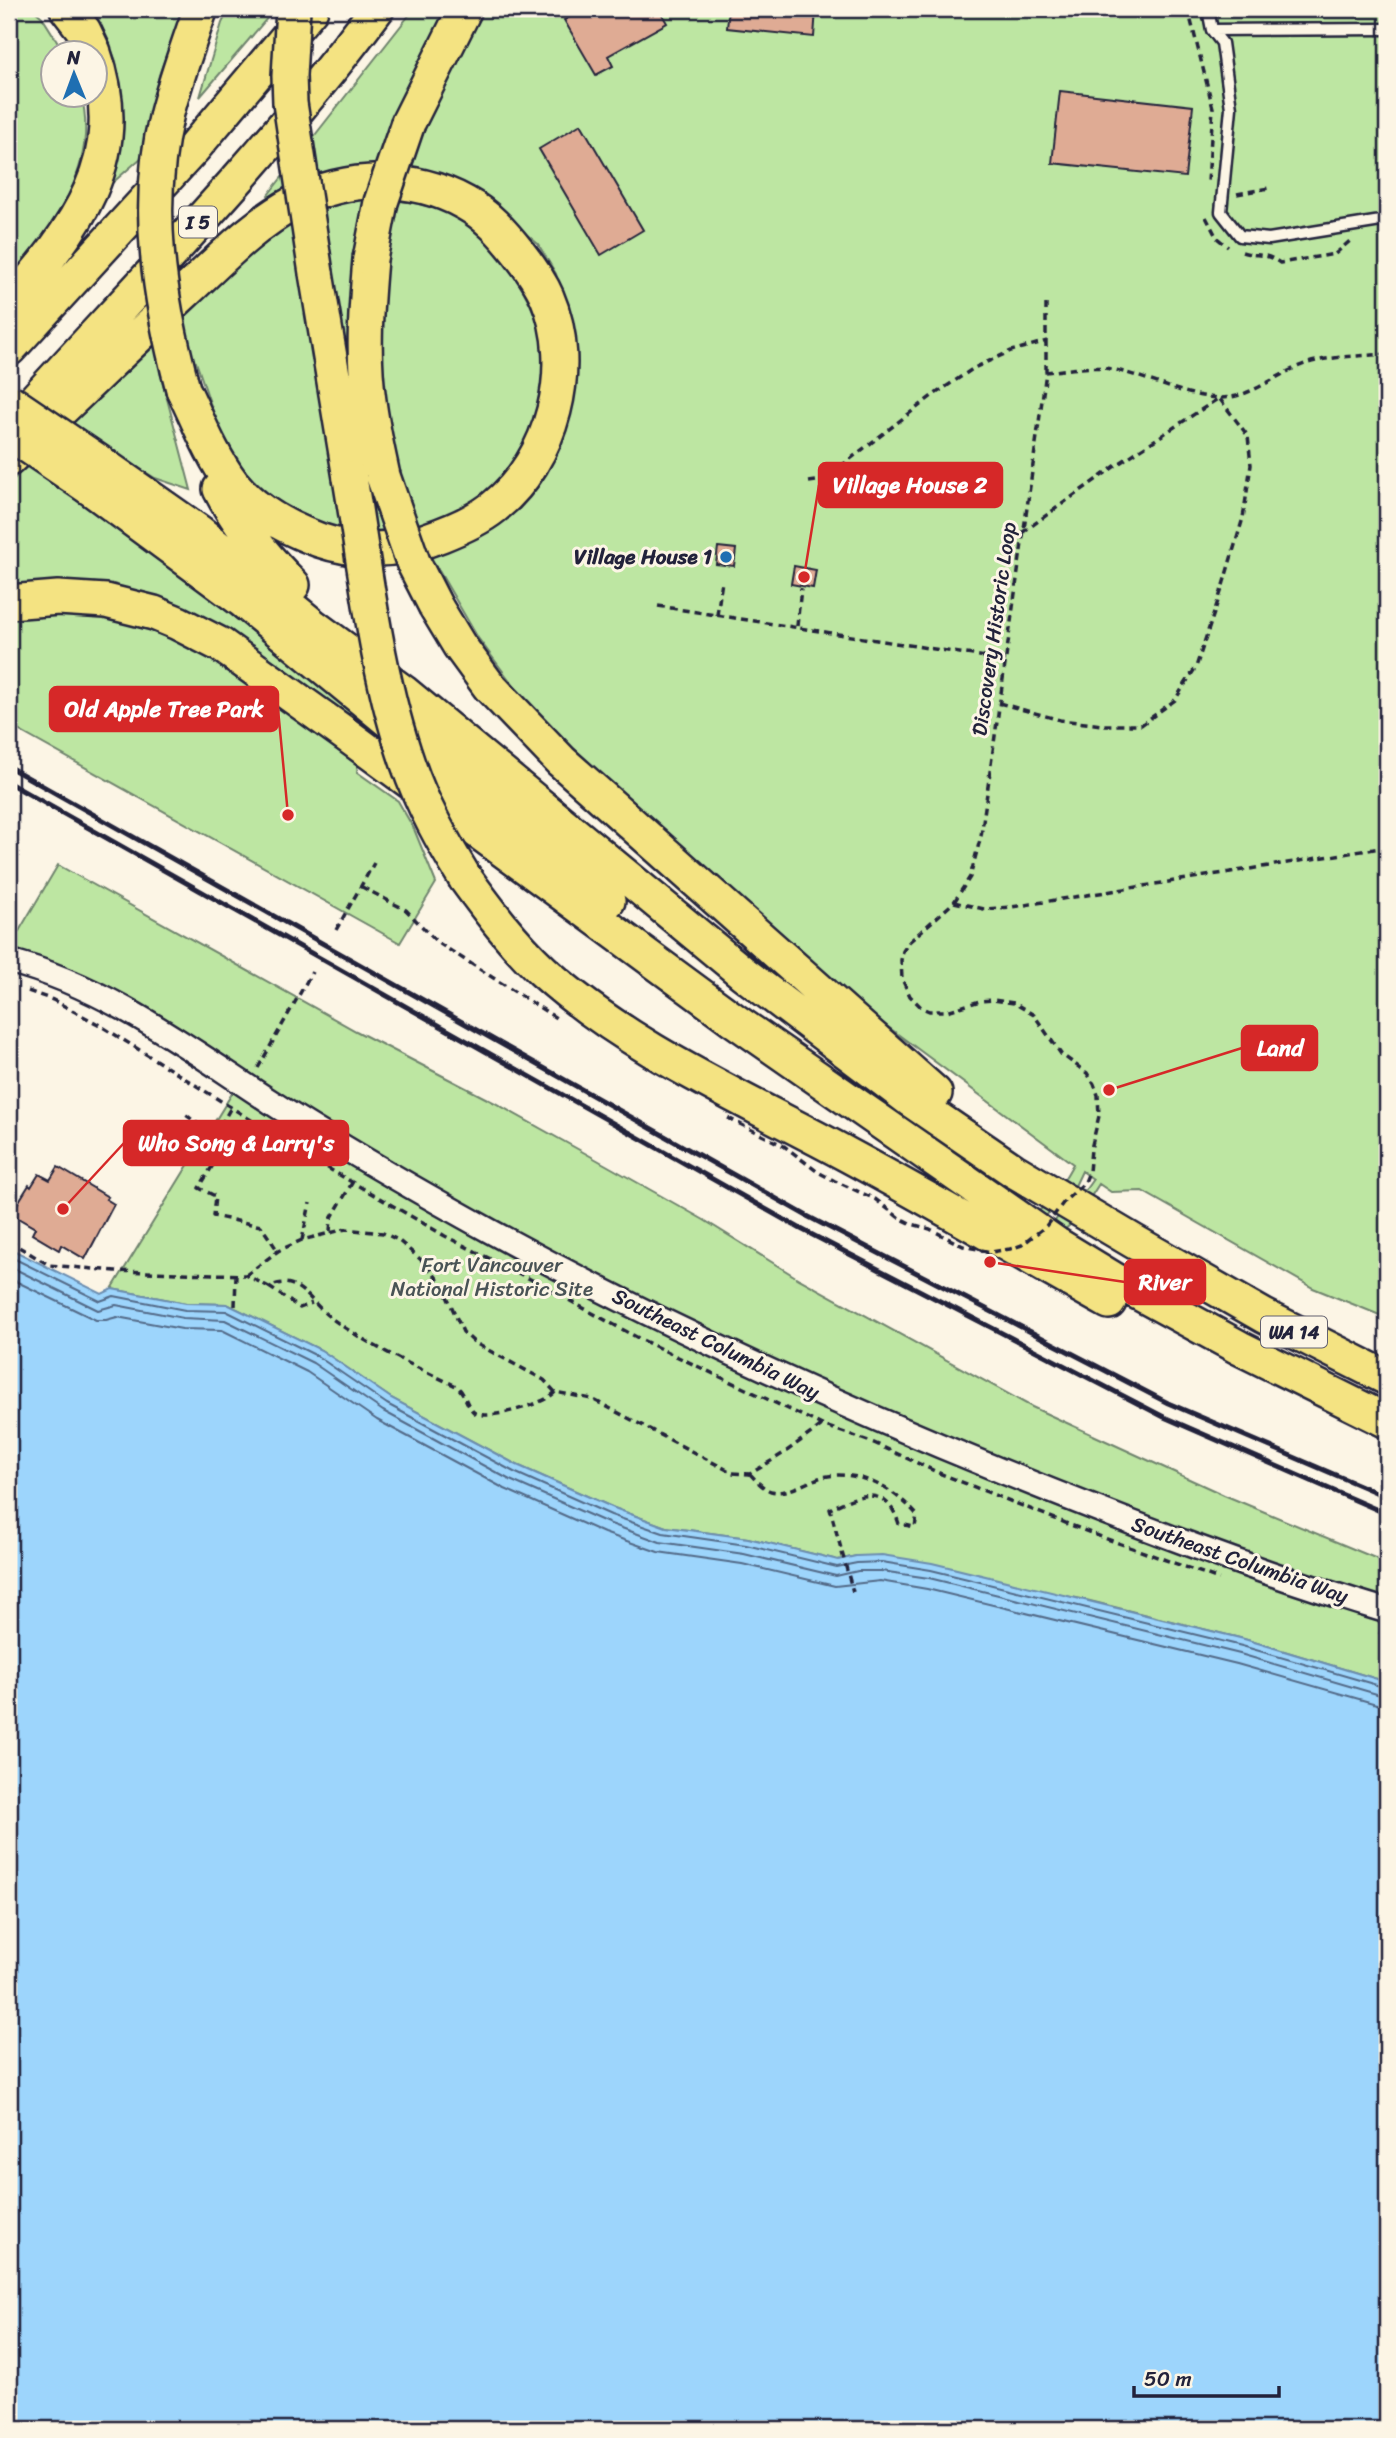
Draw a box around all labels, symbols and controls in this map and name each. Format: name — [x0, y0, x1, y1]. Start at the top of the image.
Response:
north arrow — [38, 38, 108, 108]
text: N — [66, 41, 81, 74]
road number: I 5 — [179, 206, 217, 238]
callout: Village House 2 — [819, 463, 1002, 507]
text: Village House 2 — [833, 465, 988, 506]
street label: Discovery Historic Loop — [960, 520, 1028, 738]
place label: Village House 1 — [574, 538, 712, 576]
marker: Village House 1 — [718, 549, 734, 565]
callout: Old Apple Tree Park — [50, 687, 278, 731]
text: Old Apple Tree Park — [64, 689, 265, 730]
callout: Land — [1242, 1026, 1317, 1070]
text: Land — [1257, 1028, 1305, 1069]
callout: Who Song & Larry's — [124, 1121, 348, 1165]
text: Who Song & Larry's — [138, 1123, 335, 1164]
park label: Fort Vancouver National Historic Site — [391, 1246, 593, 1308]
callout: River — [1125, 1260, 1205, 1304]
text: River — [1138, 1262, 1194, 1303]
street label: Southeast Columbia Way — [606, 1277, 827, 1411]
road number: WA 14 — [1261, 1316, 1327, 1348]
street label: Southeast Columbia Way — [1126, 1505, 1354, 1615]
scale bar — [1134, 2354, 1279, 2398]
text: 50 m — [1144, 2360, 1192, 2398]

